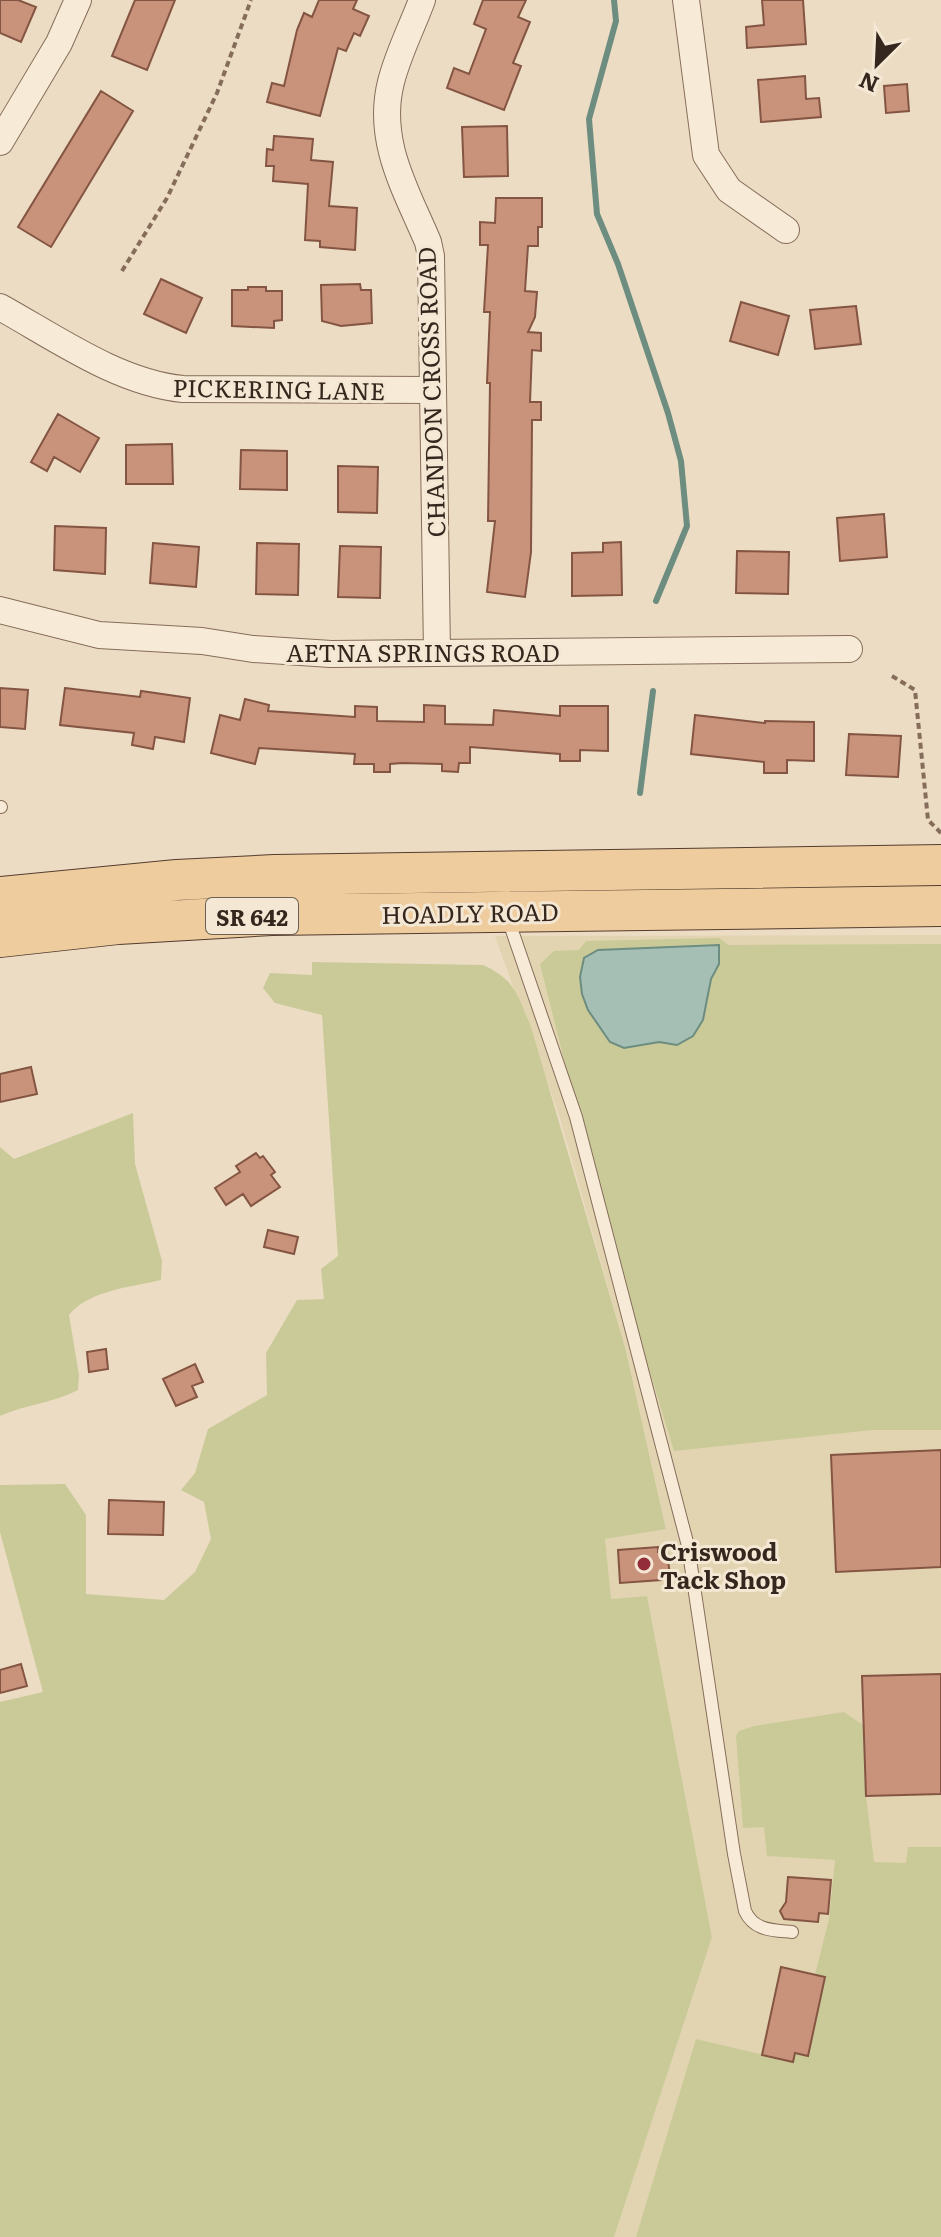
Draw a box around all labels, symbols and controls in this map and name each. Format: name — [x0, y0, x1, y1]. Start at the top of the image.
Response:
north arrow — [837, 24, 917, 104]
text: N — [853, 65, 883, 102]
street label: CHANDON CROSS ROAD — [407, 246, 453, 538]
street label: PICKERING LANE — [172, 369, 386, 407]
street label: AETNA SPRINGS ROAD — [286, 634, 560, 669]
street label: HOADLY ROAD — [381, 893, 559, 931]
road number: SR 642 — [206, 898, 298, 934]
place label: Criswood Tack Shop — [660, 1533, 786, 1596]
marker: Criswood Tack Shop — [635, 1555, 653, 1573]

